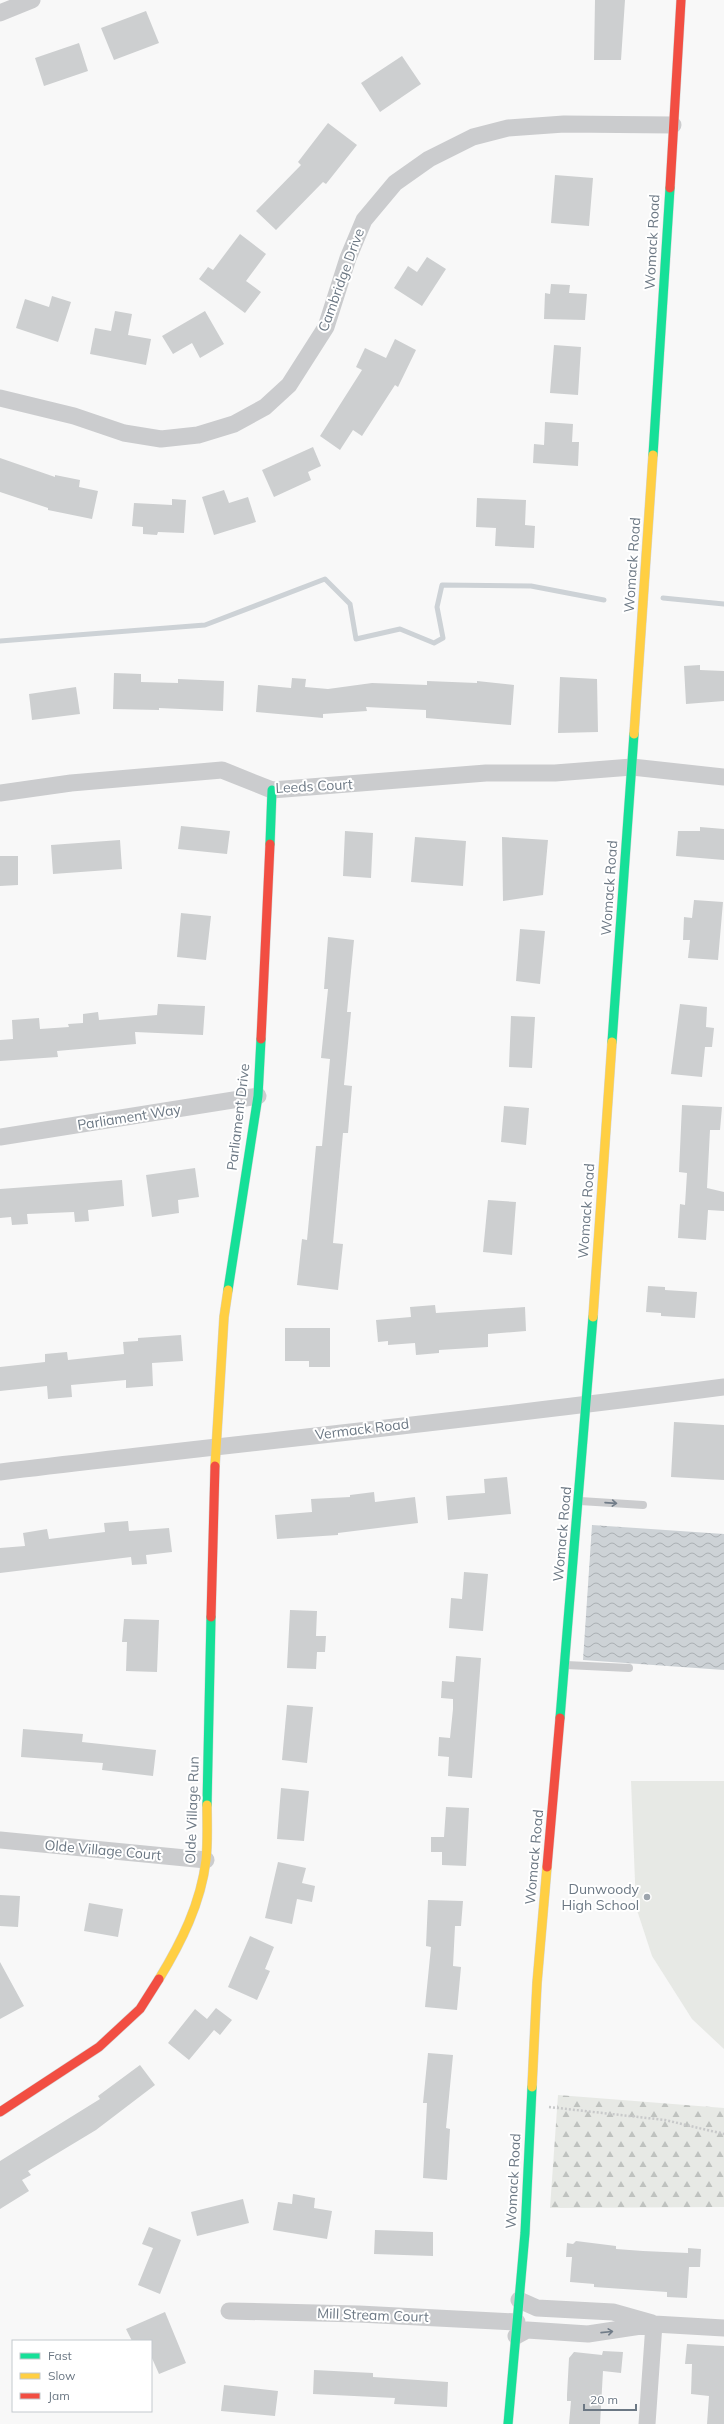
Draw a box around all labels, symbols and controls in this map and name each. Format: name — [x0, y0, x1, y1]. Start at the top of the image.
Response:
street label: Womack Road — [641, 194, 663, 290]
street label: Cambridge Drive — [314, 226, 368, 334]
street label: Womack Road — [620, 517, 644, 613]
street label: Leeds Court — [275, 775, 353, 797]
street label: Womack Road — [597, 840, 621, 936]
street label: Parliament Drive — [222, 1062, 254, 1172]
street label: Parliament Way — [76, 1100, 183, 1134]
street label: Womack Road — [574, 1163, 598, 1259]
street label: Vermack Road — [314, 1414, 410, 1444]
street label: Womack Road — [549, 1486, 575, 1582]
one-way arrow — [604, 1499, 617, 1506]
street label: Olde Village Run — [181, 1756, 203, 1864]
street label: Womack Road — [521, 1809, 547, 1905]
street label: Olde Village Court — [44, 1836, 162, 1864]
place label: Dunwoody High School — [561, 1880, 640, 1914]
marker: Dunwoody High School — [642, 1892, 652, 1902]
street label: Womack Road — [502, 2133, 524, 2229]
street label: Mill Stream Court — [317, 2304, 429, 2326]
one-way arrow — [601, 2328, 614, 2335]
legend — [12, 2340, 152, 2412]
text: Fast — [48, 2348, 72, 2363]
text: Slow — [48, 2368, 76, 2383]
scale bar — [584, 2386, 636, 2412]
text: Jam — [48, 2388, 70, 2403]
text: 20 m — [590, 2392, 618, 2407]

